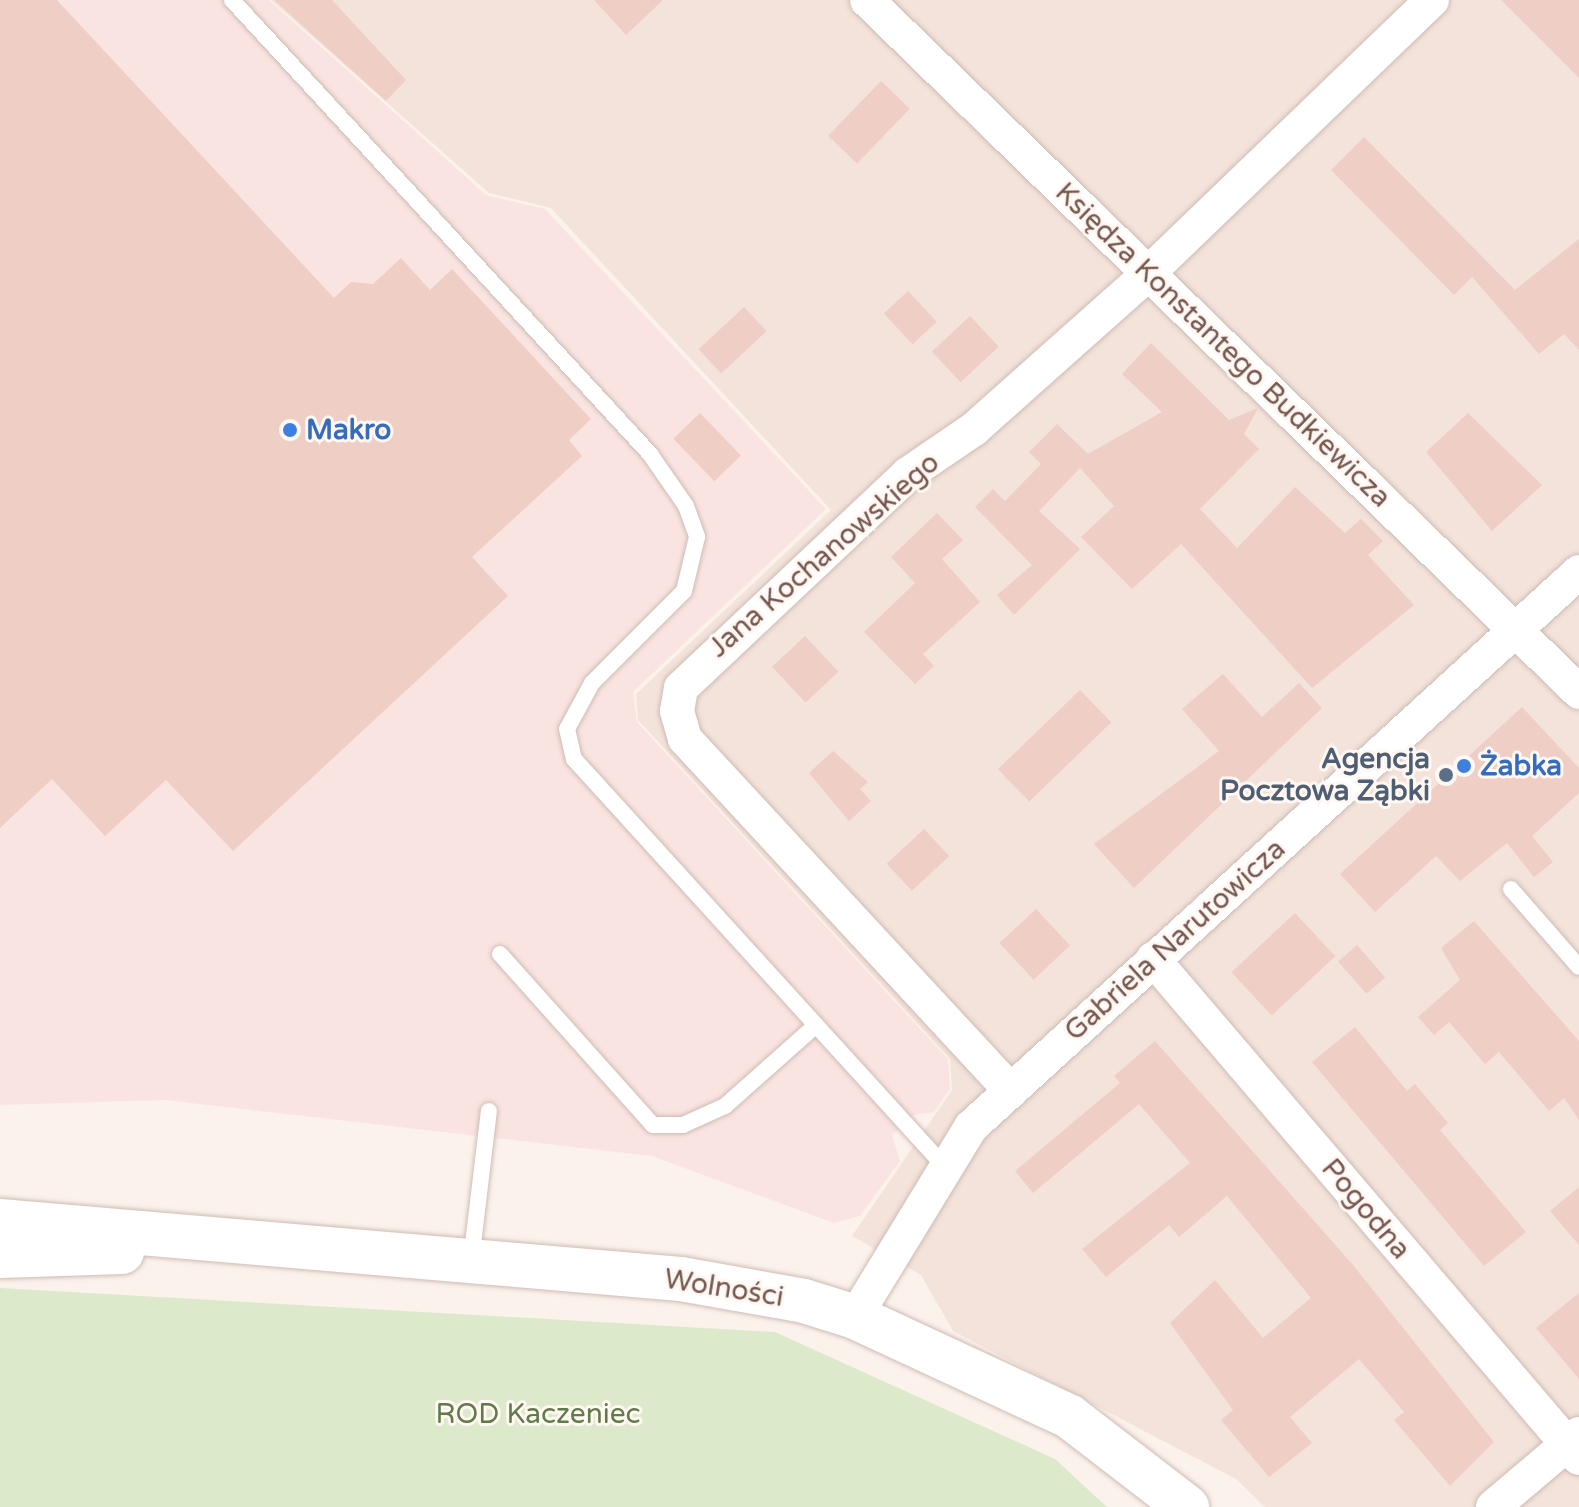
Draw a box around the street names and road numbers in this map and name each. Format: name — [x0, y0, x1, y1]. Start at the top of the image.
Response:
street label: Księdza Konstantego Budkiewicza — [1048, 176, 1398, 514]
street label: Jana Kochanowskiego — [702, 446, 946, 664]
street label: Gabriela Narutowicza — [1058, 832, 1292, 1048]
street label: Pogodna — [1314, 1152, 1418, 1266]
street label: Wolności — [662, 1262, 786, 1314]

